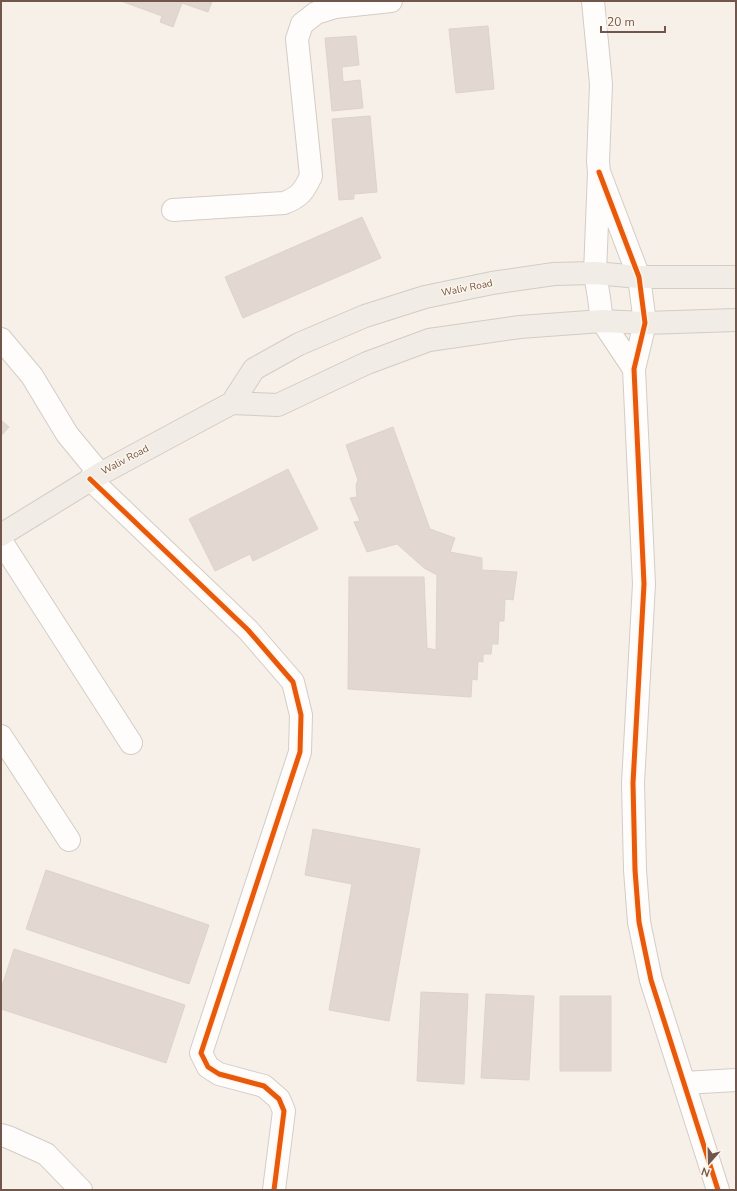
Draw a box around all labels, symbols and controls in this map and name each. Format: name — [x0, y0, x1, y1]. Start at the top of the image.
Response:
scale bar — [601, 8, 665, 34]
text: 20 m — [607, 14, 635, 30]
street label: Waliv Road — [440, 276, 494, 300]
street label: Waliv Road — [99, 442, 151, 478]
north arrow — [689, 1143, 729, 1183]
text: N — [699, 1163, 712, 1180]

